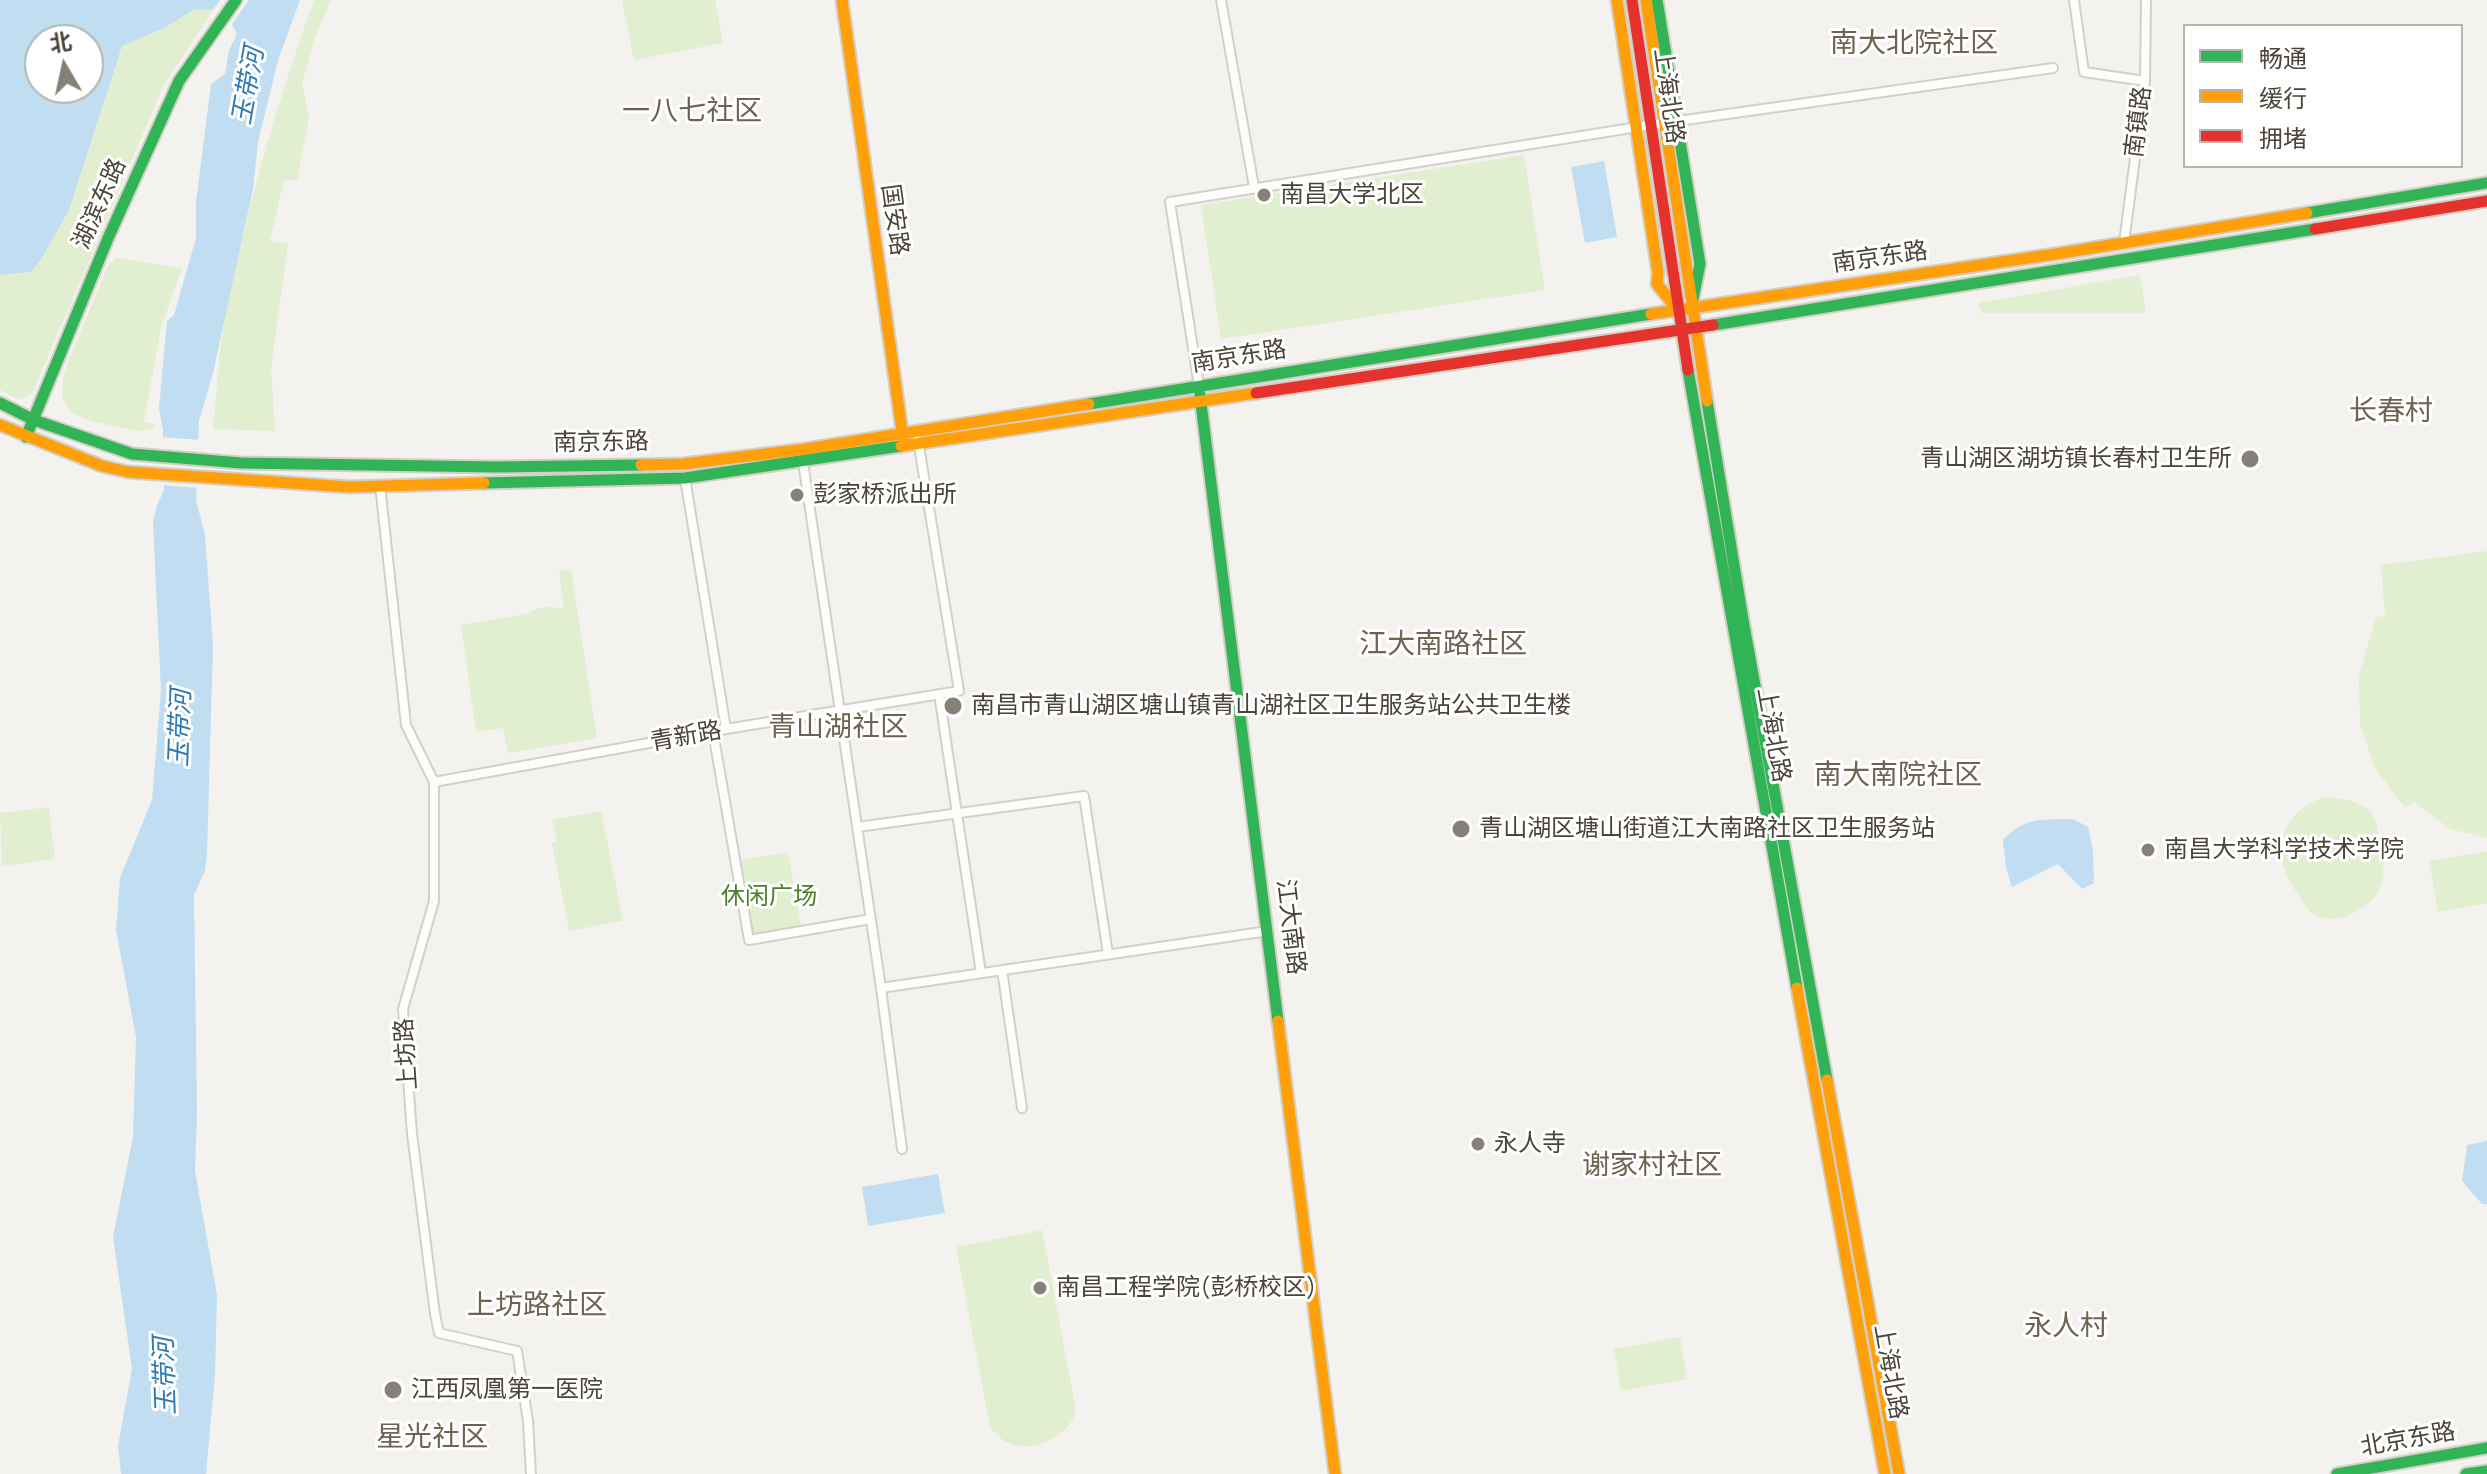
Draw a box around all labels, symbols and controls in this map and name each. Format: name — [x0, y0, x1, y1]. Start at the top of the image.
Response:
north arrow — [24, 24, 104, 104]
legend — [2183, 24, 2463, 168]
text: 北 — [47, 26, 74, 59]
district label: 南大北院社区 — [1830, 27, 1998, 61]
text: 畅通 — [2259, 41, 2307, 74]
water label: 玉带河 — [227, 45, 271, 127]
street label: 上海北路 — [1647, 46, 1689, 146]
text: 缓行 — [2259, 81, 2307, 114]
street label: 南镇路 — [2120, 85, 2158, 159]
district label: 一八七社区 — [622, 95, 762, 129]
text: 拥堵 — [2259, 121, 2307, 154]
street label: 湖滨东路 — [67, 154, 133, 254]
place label: 南昌大学北区 — [1280, 181, 1424, 209]
street label: 国安路 — [875, 182, 913, 258]
marker: 南昌大学北区 — [1255, 186, 1273, 204]
street label: 南京东路 — [1830, 237, 1930, 279]
street label: 南京东路 — [1189, 335, 1289, 379]
district label: 长春村 — [2349, 395, 2433, 429]
street label: 南京东路 — [553, 428, 649, 458]
place label: 青山湖区湖坊镇长春村卫生所 — [1920, 445, 2232, 473]
marker: 青山湖区湖坊镇长春村卫生所 — [2239, 448, 2261, 470]
place label: 彭家桥派出所 — [813, 481, 957, 509]
marker: 彭家桥派出所 — [788, 486, 806, 504]
district label: 江大南路社区 — [1359, 628, 1527, 662]
street label: 上海北路 — [1750, 685, 1796, 785]
water label: 玉带河 — [164, 688, 198, 768]
place label: 南昌市青山湖区塘山镇青山湖社区卫生服务站公共卫生楼 — [971, 692, 1571, 720]
marker: 南昌市青山湖区塘山镇青山湖社区卫生服务站公共卫生楼 — [942, 695, 964, 717]
district label: 青山湖社区 — [768, 711, 908, 745]
street label: 青新路 — [648, 717, 724, 757]
district label: 南大南院社区 — [1814, 759, 1982, 793]
place label: 青山湖区塘山街道江大南路社区卫生服务站 — [1479, 815, 1935, 843]
marker: 青山湖区塘山街道江大南路社区卫生服务站 — [1450, 818, 1472, 840]
place label: 南昌大学科学技术学院 — [2164, 836, 2404, 864]
marker: 南昌大学科学技术学院 — [2139, 841, 2157, 859]
street label: 江大南路 — [1270, 878, 1310, 976]
park label: 休闲广场 — [721, 883, 817, 911]
street label: 上坊路 — [390, 1017, 424, 1091]
place label: 永人寺 — [1494, 1130, 1566, 1158]
marker: 永人寺 — [1469, 1135, 1487, 1153]
district label: 谢家村社区 — [1582, 1149, 1722, 1183]
place label: 南昌工程学院(彭桥校区) — [1056, 1274, 1316, 1302]
marker: 南昌工程学院(彭桥校区) — [1031, 1279, 1049, 1297]
district label: 上坊路社区 — [467, 1289, 607, 1323]
district label: 永人村 — [2024, 1310, 2108, 1344]
street label: 上海北路 — [1867, 1322, 1913, 1422]
water label: 玉带河 — [149, 1336, 183, 1416]
place label: 江西凤凰第一医院 — [411, 1376, 603, 1404]
marker: 江西凤凰第一医院 — [382, 1379, 404, 1401]
street label: 北京东路 — [2358, 1417, 2458, 1463]
district label: 星光社区 — [376, 1421, 488, 1455]

